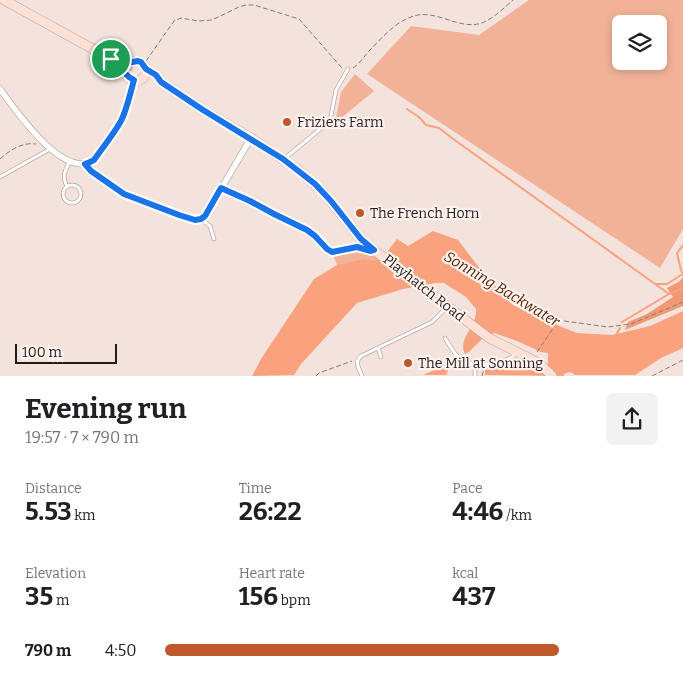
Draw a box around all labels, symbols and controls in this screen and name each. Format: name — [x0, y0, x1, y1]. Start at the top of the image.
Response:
map controls — [612, 15, 667, 70]
button: layers — [612, 15, 667, 70]
pin — [90, 38, 132, 80]
icon: arrive — [97, 45, 125, 73]
place label: Friziers Farm — [297, 114, 384, 131]
marker: Friziers Farm — [281, 116, 293, 128]
place label: The French Horn — [370, 205, 480, 222]
marker: The French Horn — [354, 207, 366, 219]
water label: Sonning Backwater — [441, 247, 564, 331]
street label: Playhatch Road — [380, 251, 468, 325]
scale bar — [15, 340, 118, 364]
text: 100 m — [22, 344, 62, 361]
place label: The Mill at Sonning — [418, 355, 543, 372]
marker: The Mill at Sonning — [402, 357, 414, 369]
text: Evening run — [25, 392, 186, 425]
button: share — [606, 393, 658, 445]
text: 19:57 · 7 × 790 m — [25, 428, 139, 447]
text: Distance — [25, 480, 82, 497]
text: Time — [239, 480, 272, 497]
text: Pace — [452, 480, 483, 497]
text: 5.53 — [25, 497, 72, 527]
text: 26:22 — [239, 497, 301, 527]
text: 4:46 — [452, 497, 503, 527]
text: km — [72, 507, 95, 524]
text: /km — [503, 507, 532, 524]
text: Elevation — [25, 565, 86, 582]
text: Heart rate — [239, 565, 305, 582]
text: kcal — [452, 565, 478, 582]
text: 35 — [25, 582, 53, 612]
text: 156 — [239, 582, 278, 612]
text: 437 — [452, 582, 495, 612]
text: m — [53, 592, 69, 609]
text: bpm — [278, 592, 311, 609]
text: 790 m — [25, 641, 71, 660]
text: 4:50 — [105, 641, 137, 660]

